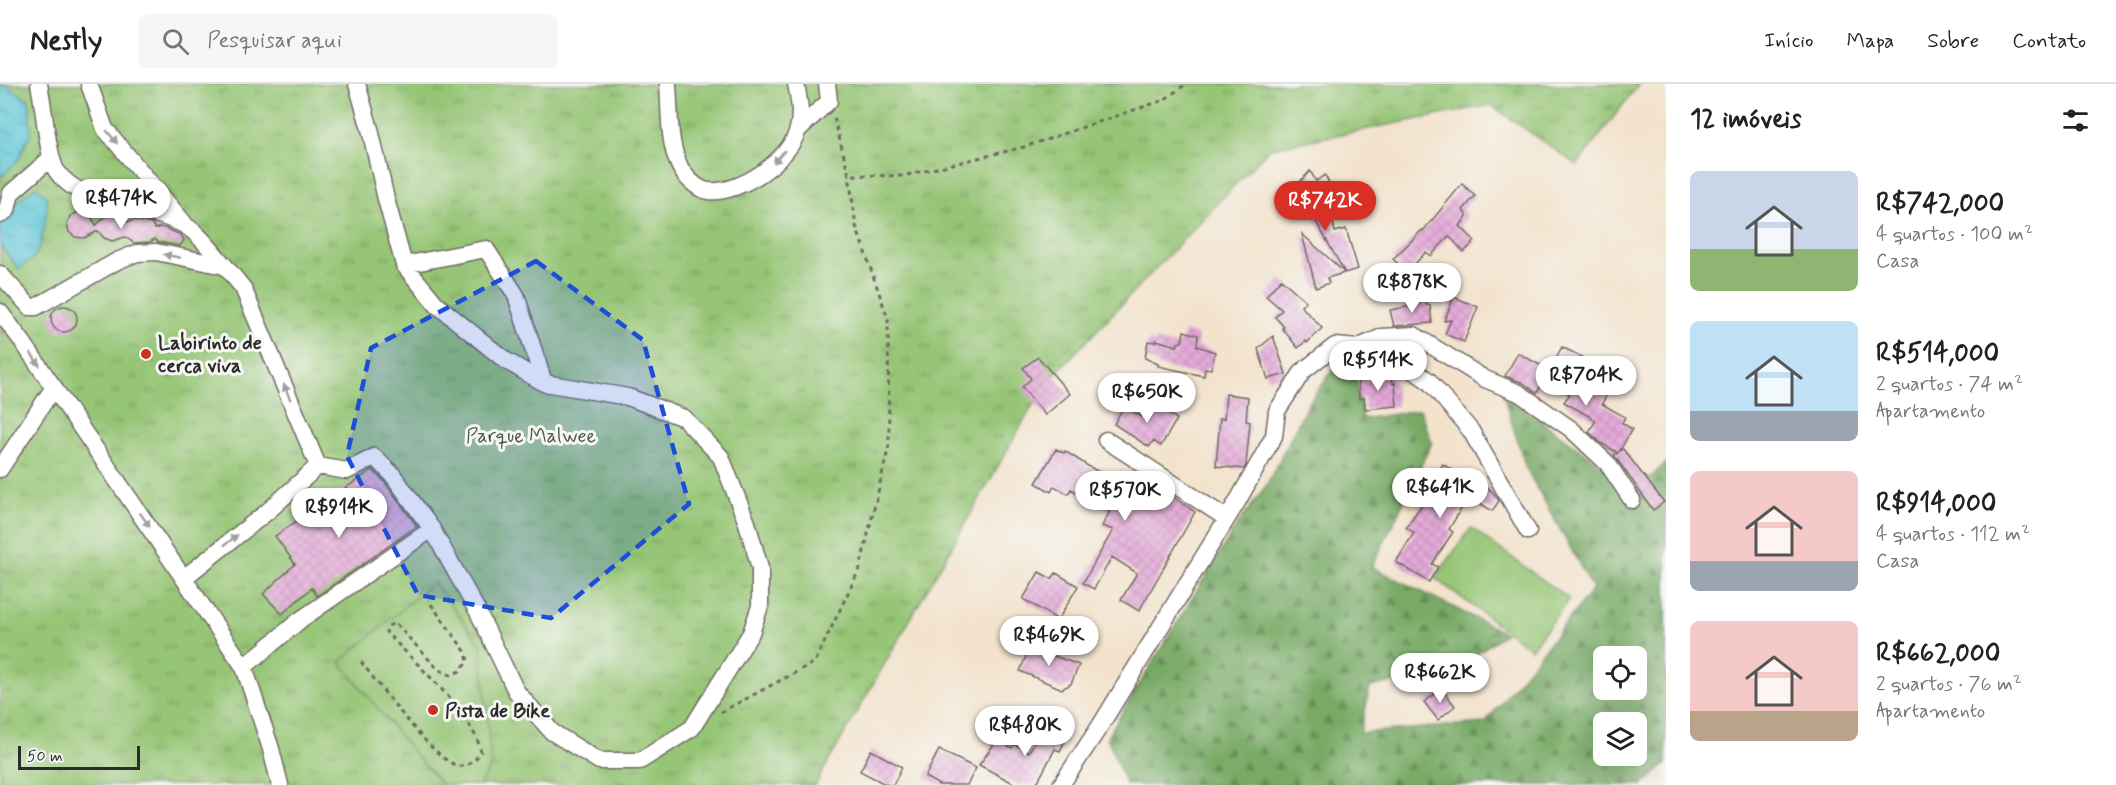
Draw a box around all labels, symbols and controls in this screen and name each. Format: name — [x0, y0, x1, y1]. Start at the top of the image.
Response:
search box — [138, 14, 558, 68]
text: Nestly — [30, 23, 102, 60]
icon: search — [159, 25, 192, 58]
text: Pesquisar aqui — [207, 27, 342, 55]
text: Início — [1764, 27, 1814, 55]
text: Mapa — [1847, 27, 1894, 55]
text: Sobre — [1927, 27, 1979, 55]
text: Contato — [2012, 27, 2086, 55]
text: 12 imóveis — [1690, 103, 1802, 137]
icon: filters — [2059, 104, 2092, 137]
one-way arrow — [106, 129, 119, 145]
one-way arrow — [773, 149, 786, 164]
pin: R$474K — [72, 179, 170, 230]
pin: R$742K — [1276, 181, 1374, 232]
text: R$474K — [85, 185, 157, 212]
text: R$742K — [1288, 187, 1362, 214]
text: R$742,000 — [1876, 187, 2004, 221]
icon: home — [1738, 195, 1810, 267]
text: 4 quartos · 100 m² — [1876, 221, 2033, 248]
text: Casa — [1876, 248, 1919, 275]
one-way arrow — [163, 251, 182, 260]
pin: R$878K — [1363, 263, 1461, 314]
text: R$878K — [1377, 269, 1447, 296]
place label: Labirinto de cerca viva — [158, 330, 262, 380]
text: R$514,000 — [1876, 337, 1999, 371]
pin: R$514K — [1329, 341, 1427, 392]
icon: home — [1738, 345, 1810, 417]
marker: Labirinto de cerca viva — [139, 347, 153, 361]
text: R$514K — [1343, 347, 1413, 374]
one-way arrow — [29, 351, 41, 367]
pin: R$704K — [1537, 356, 1635, 407]
text: R$704K — [1550, 362, 1622, 389]
text: 2 quartos · 74 m² — [1876, 371, 2023, 398]
pin: R$650K — [1098, 373, 1196, 424]
text: R$650K — [1112, 379, 1182, 406]
one-way arrow — [282, 383, 291, 401]
text: Apartamento — [1876, 398, 1985, 425]
park label: Parque Malwee — [466, 423, 596, 450]
pin: R$641K — [1391, 468, 1489, 519]
pin: R$570K — [1076, 471, 1174, 522]
text: R$641K — [1406, 474, 1474, 501]
text: R$570K — [1089, 477, 1161, 504]
text: R$914,000 — [1876, 487, 1996, 521]
pin: R$914K — [290, 488, 388, 539]
text: R$914K — [305, 494, 373, 521]
icon: home — [1738, 495, 1810, 567]
one-way arrow — [139, 511, 151, 527]
text: 4 quartos · 112 m² — [1876, 521, 2030, 548]
one-way arrow — [223, 535, 238, 547]
text: Casa — [1876, 548, 1919, 575]
pin: R$469K — [1000, 616, 1098, 667]
text: R$469K — [1014, 622, 1084, 649]
text: R$662,000 — [1876, 637, 2000, 671]
icon: home — [1738, 645, 1810, 717]
map controls — [1593, 646, 1647, 766]
button: locate — [1593, 646, 1647, 700]
pin: R$662K — [1391, 653, 1489, 704]
text: R$662K — [1405, 659, 1475, 686]
text: 2 quartos · 76 m² — [1876, 671, 2022, 698]
place label: Pista de Bike — [445, 698, 550, 725]
text: Apartamento — [1876, 698, 1985, 725]
marker: Pista de Bike — [426, 703, 440, 717]
pin: R$480K — [976, 706, 1074, 757]
text: R$480K — [989, 712, 1061, 739]
button: layers — [1593, 712, 1647, 766]
scale bar — [18, 743, 140, 770]
text: 50 m — [27, 746, 63, 767]

